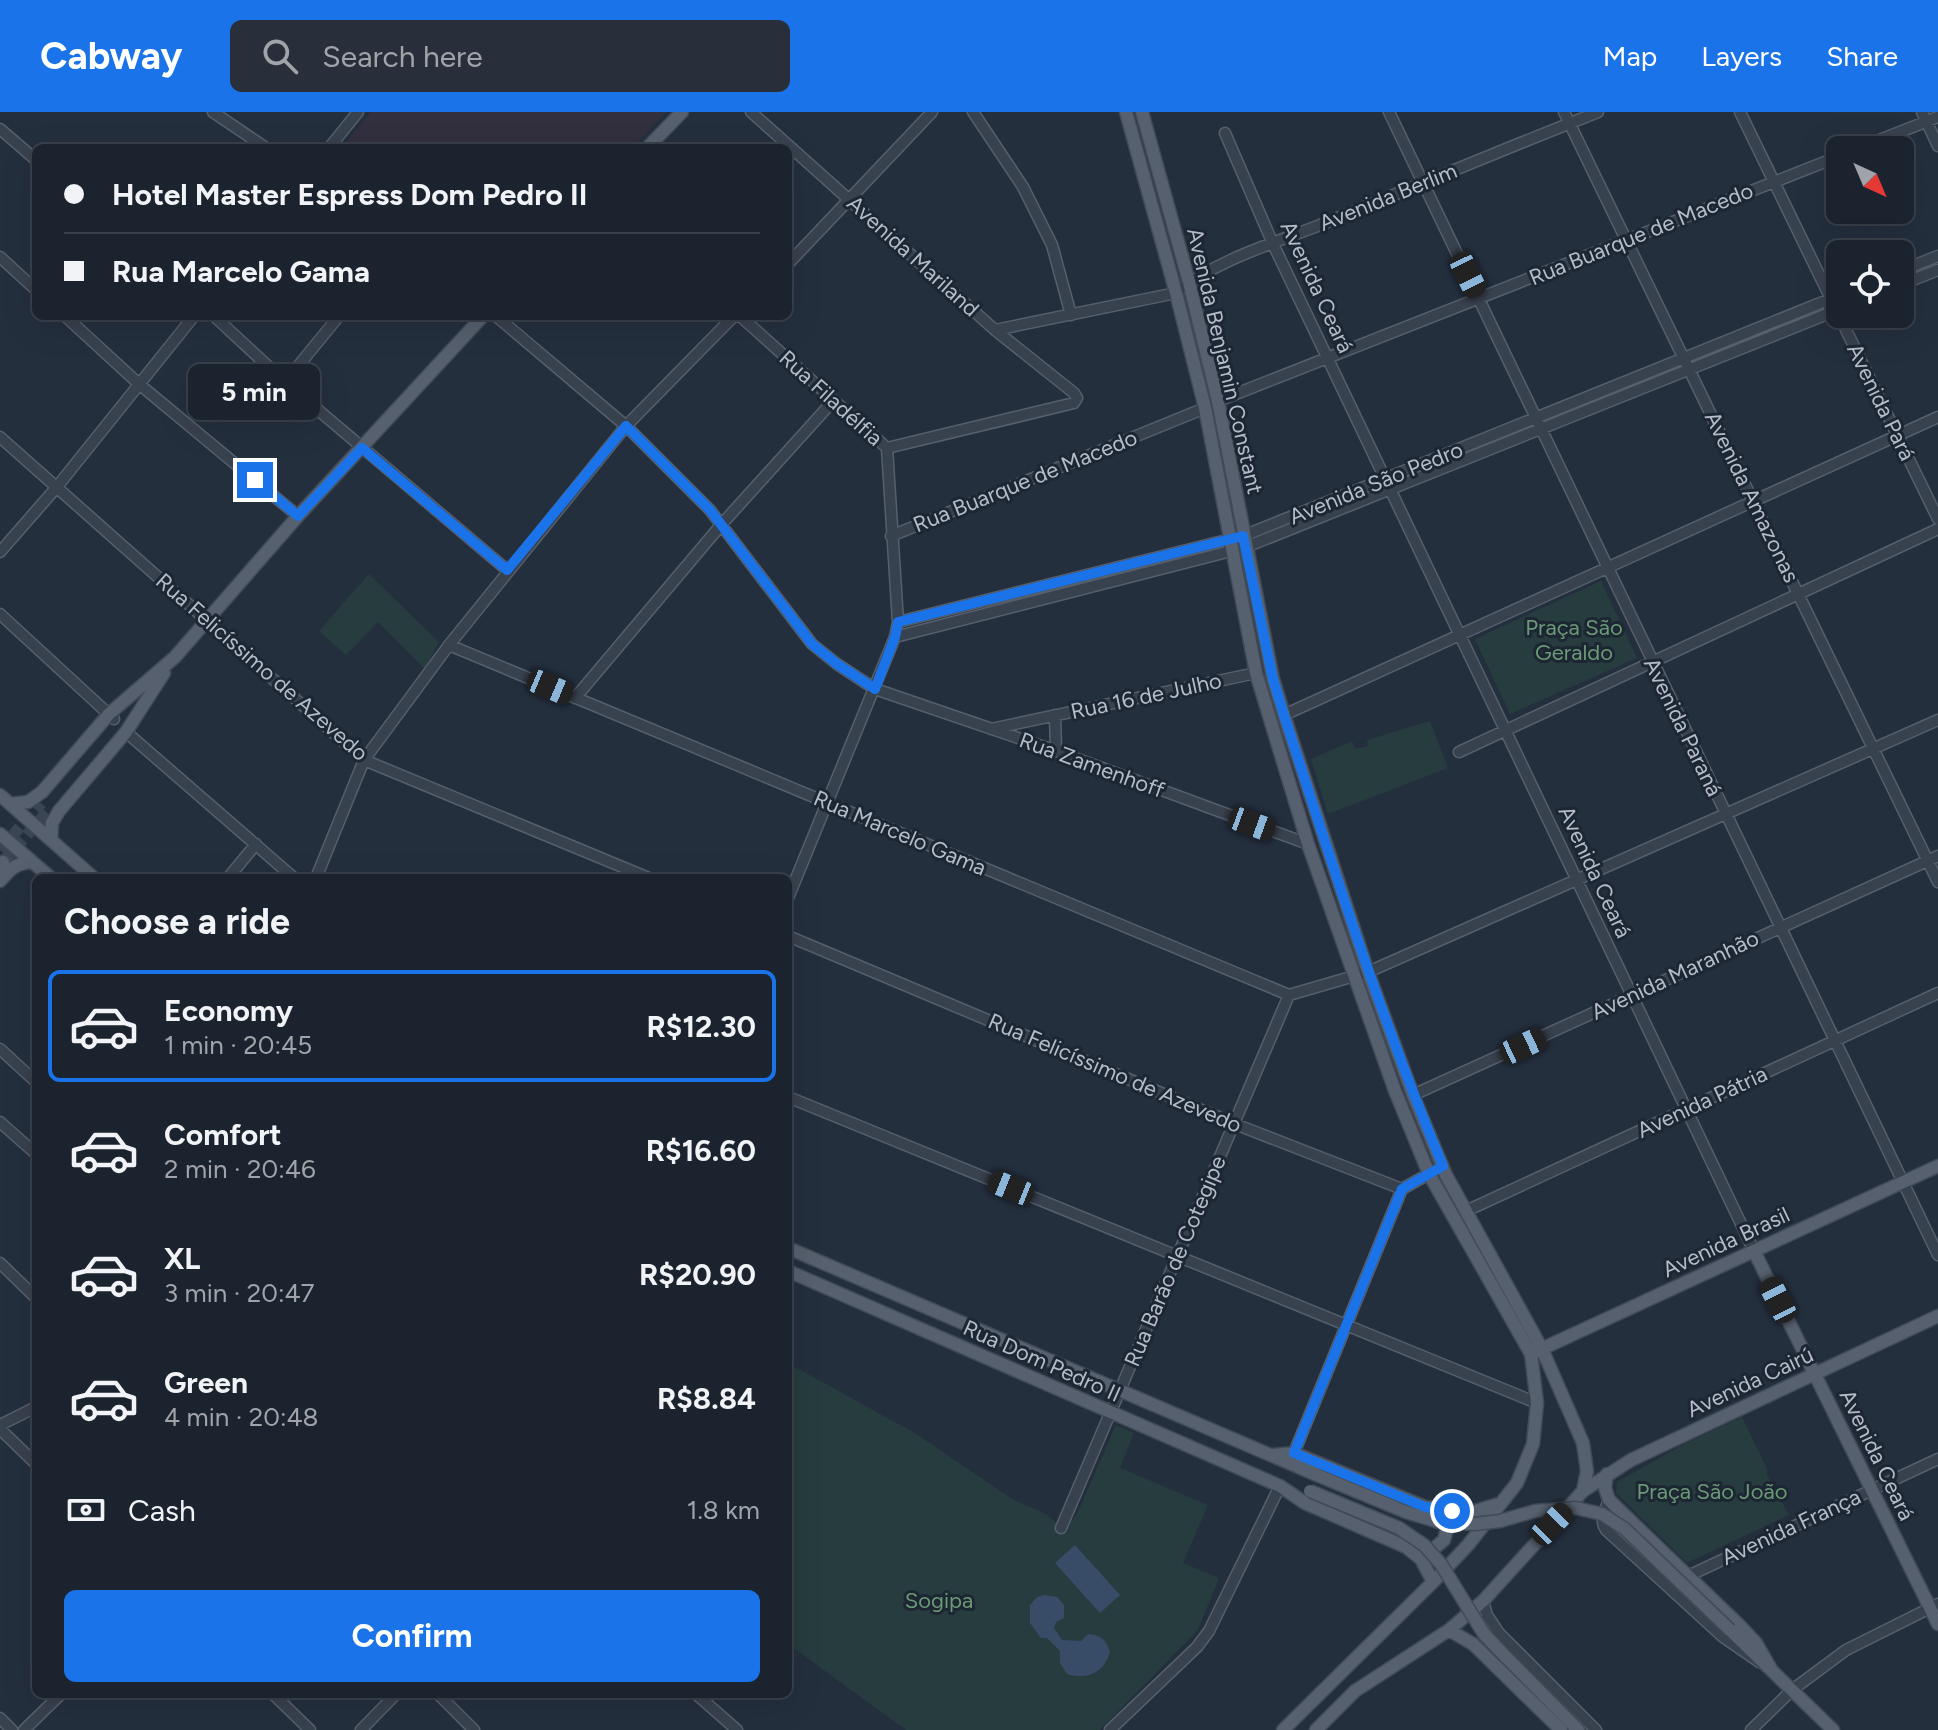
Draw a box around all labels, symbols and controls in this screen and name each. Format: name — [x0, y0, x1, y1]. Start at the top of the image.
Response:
search box — [230, 20, 790, 92]
text: Cabway — [40, 33, 182, 79]
icon: search — [258, 34, 302, 78]
text: Search here — [322, 38, 483, 75]
text: Map — [1603, 39, 1657, 73]
text: Layers — [1701, 39, 1782, 73]
text: Share — [1826, 39, 1898, 73]
north arrow — [1826, 136, 1914, 224]
map controls — [1826, 136, 1914, 328]
street label: Avenida Berlim — [1315, 157, 1461, 237]
text: Hotel Master Espress Dom Pedro II — [112, 176, 587, 213]
street label: Rua Buarque de Macedo — [1525, 177, 1757, 291]
street label: Avenida Mariland — [841, 190, 985, 322]
street label: Avenida Ceará — [1275, 217, 1359, 357]
street label: Avenida Benjamin Constant — [1181, 225, 1269, 497]
button: locate — [1826, 240, 1914, 328]
car — [1447, 248, 1489, 302]
text: Rua Marcelo Gama — [112, 253, 370, 290]
street label: Avenida Pará — [1841, 339, 1921, 465]
street label: Rua Filadélfia — [774, 344, 888, 452]
callout: 5 min — [189, 364, 321, 420]
text: 5 min — [221, 376, 287, 408]
street label: Avenida Amazonas — [1699, 407, 1805, 587]
street label: Rua Buarque de Macedo — [909, 424, 1141, 538]
street label: Avenida São Pedro — [1285, 436, 1467, 530]
route end — [237, 462, 273, 498]
street label: Rua Felicíssimo de Azevedo — [150, 567, 374, 767]
park label: Praça São Geraldo — [1525, 614, 1623, 666]
street label: Avenida Paraná — [1638, 653, 1728, 801]
car — [523, 667, 577, 707]
street label: Rua 16 de Julho — [1068, 667, 1224, 725]
street label: Rua Zamenhoff — [1016, 726, 1169, 804]
street label: Rua Marcelo Gama — [810, 784, 990, 882]
street label: Avenida Ceará — [1553, 802, 1637, 942]
car — [1225, 805, 1279, 843]
text: Choose a ride — [64, 900, 290, 943]
street label: Avenida Maranhão — [1587, 924, 1763, 1026]
icon: car — [68, 990, 140, 1062]
text: Economy — [164, 992, 293, 1029]
street label: Rua Felicíssimo de Azevedo — [984, 1007, 1246, 1139]
text: R$12.30 — [646, 1008, 756, 1045]
car — [1496, 1025, 1550, 1067]
text: 1 min · 20:45 — [164, 1029, 312, 1061]
street label: Avenida Pátria — [1633, 1060, 1771, 1144]
icon: car — [68, 1114, 140, 1186]
text: Comfort — [164, 1116, 282, 1153]
text: R$16.60 — [646, 1132, 756, 1169]
street label: Rua Barão de Cotegipe — [1118, 1151, 1232, 1371]
text: 2 min · 20:46 — [164, 1153, 316, 1185]
car — [984, 1168, 1038, 1208]
street label: Avenida Brasil — [1658, 1201, 1794, 1283]
icon: car — [68, 1238, 140, 1310]
text: XL — [164, 1240, 200, 1277]
text: R$20.90 — [639, 1256, 756, 1293]
car — [1756, 1273, 1800, 1327]
text: 3 min · 20:47 — [164, 1277, 315, 1309]
street label: Rua Dom Pedro II — [959, 1314, 1125, 1408]
street label: Avenida Cairú — [1682, 1341, 1818, 1423]
icon: car — [68, 1362, 140, 1434]
text: Green — [164, 1364, 248, 1401]
text: R$8.84 — [657, 1380, 756, 1417]
street label: Avenida Ceará — [1834, 1385, 1920, 1525]
text: 4 min · 20:48 — [164, 1401, 319, 1433]
park label: Praça São João — [1637, 1478, 1787, 1505]
street label: Avenida França — [1717, 1483, 1865, 1571]
icon: cash — [64, 1488, 108, 1532]
text: Cash — [128, 1492, 196, 1529]
route start — [1434, 1493, 1470, 1529]
text: 1.8 km — [687, 1494, 760, 1526]
car — [1527, 1498, 1577, 1550]
park label: Sogipa — [905, 1587, 973, 1614]
button: Confirm — [64, 1590, 760, 1682]

